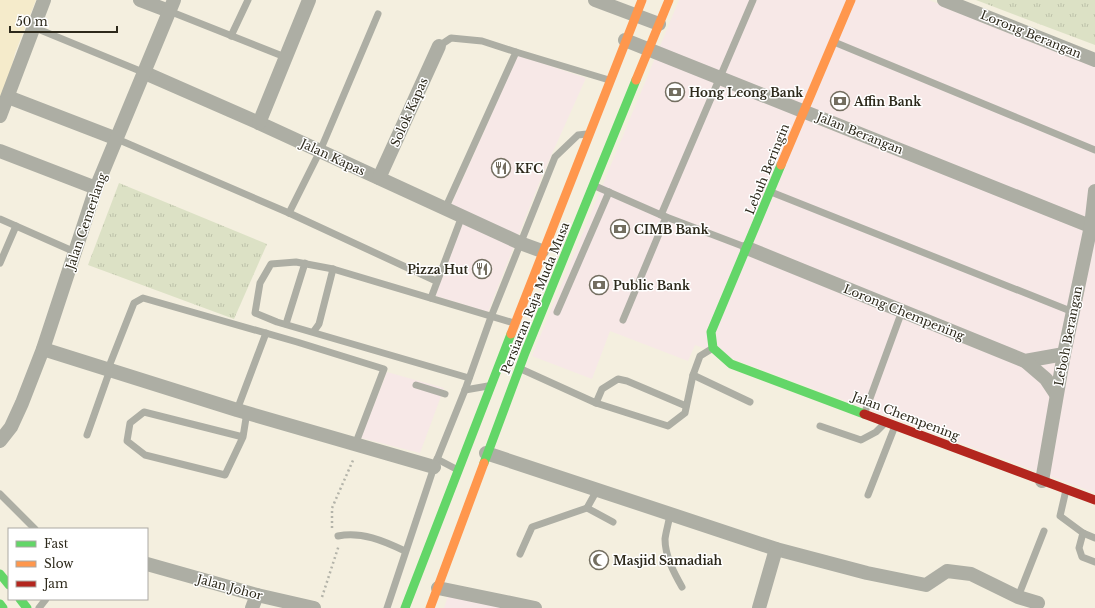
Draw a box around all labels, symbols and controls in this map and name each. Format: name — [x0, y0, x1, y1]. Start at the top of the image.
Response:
street label: Lorong Berangan — [978, 7, 1084, 61]
scale bar — [10, 8, 117, 34]
text: 50 m — [16, 14, 48, 29]
street label: Solok Kapas — [387, 75, 431, 149]
bank icon: Hong Leong Bank — [664, 81, 686, 103]
place label: Hong Leong Bank — [689, 85, 804, 100]
bank icon: Affin Bank — [829, 90, 851, 112]
place label: Affin Bank — [853, 94, 922, 109]
street label: Jalan Berangan — [813, 108, 905, 157]
street label: Lebuh Beringin — [742, 121, 792, 217]
street label: Jalan Kapas — [297, 135, 368, 178]
restaurant icon: KFC — [490, 157, 512, 179]
place label: KFC — [515, 161, 543, 176]
street label: Jalan Cemerlang — [62, 170, 110, 273]
bank icon: CIMB Bank — [609, 218, 631, 240]
street label: Persiaran Raja Muda Musa — [498, 220, 572, 376]
place label: CIMB Bank — [634, 222, 710, 237]
restaurant icon: Pizza Hut — [471, 258, 493, 280]
place label: Pizza Hut — [407, 262, 468, 277]
bank icon: Public Bank — [588, 274, 610, 296]
place label: Public Bank — [613, 278, 691, 293]
street label: Lorong Chempening — [841, 281, 967, 343]
street label: Leboh Berangan — [1051, 285, 1085, 387]
street label: Jalan Chempening — [848, 388, 963, 444]
legend — [8, 528, 148, 600]
text: Fast — [44, 536, 69, 551]
mosque icon: Masjid Samadiah — [588, 549, 610, 571]
place label: Masjid Samadiah — [613, 553, 723, 568]
text: Slow — [44, 556, 74, 571]
street label: Jalan Johor — [194, 571, 265, 603]
text: Jam — [42, 576, 68, 591]

